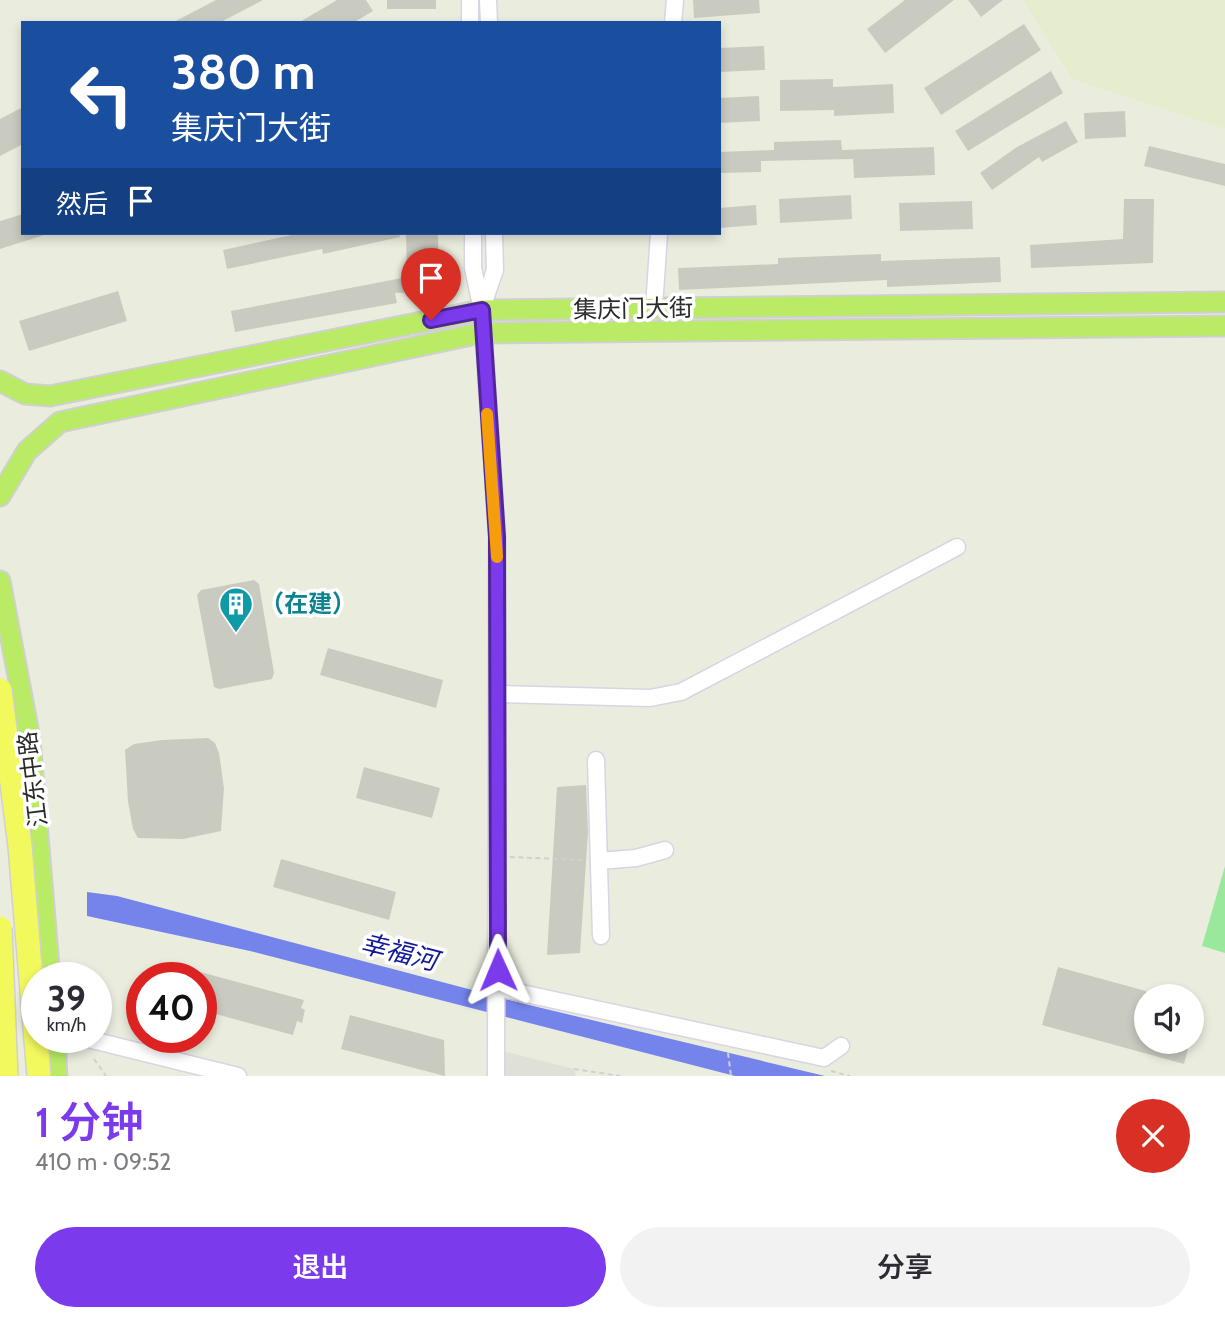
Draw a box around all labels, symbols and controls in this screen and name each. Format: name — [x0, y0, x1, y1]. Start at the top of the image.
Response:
text: 380 m — [171, 42, 315, 101]
icon: left — [56, 49, 147, 140]
text: 集庆门大街 — [171, 108, 331, 147]
icon: arrive — [122, 182, 160, 220]
text: 然后 — [56, 188, 108, 220]
pin — [401, 248, 461, 320]
icon: arrive — [412, 259, 450, 297]
street label: 集庆门大街 — [573, 293, 693, 324]
building icon: （在建） — [217, 585, 255, 634]
place label: （在建） — [260, 589, 356, 618]
street label: 江东中路 — [12, 730, 53, 828]
water label: 幸福河 — [357, 927, 446, 978]
position arrow — [461, 933, 535, 1007]
speed limit sign: 40 — [126, 962, 217, 1053]
text: 39 — [47, 977, 86, 1020]
map controls — [1134, 984, 1204, 1054]
button: sound — [1134, 984, 1204, 1054]
text: km/h — [47, 1014, 86, 1036]
text: 1 分钟 — [35, 1096, 143, 1148]
button: close — [1116, 1099, 1190, 1173]
text: 410 m · 09:52 — [35, 1148, 171, 1176]
button: 退出 — [35, 1227, 606, 1307]
button: 分享 — [620, 1227, 1190, 1307]

